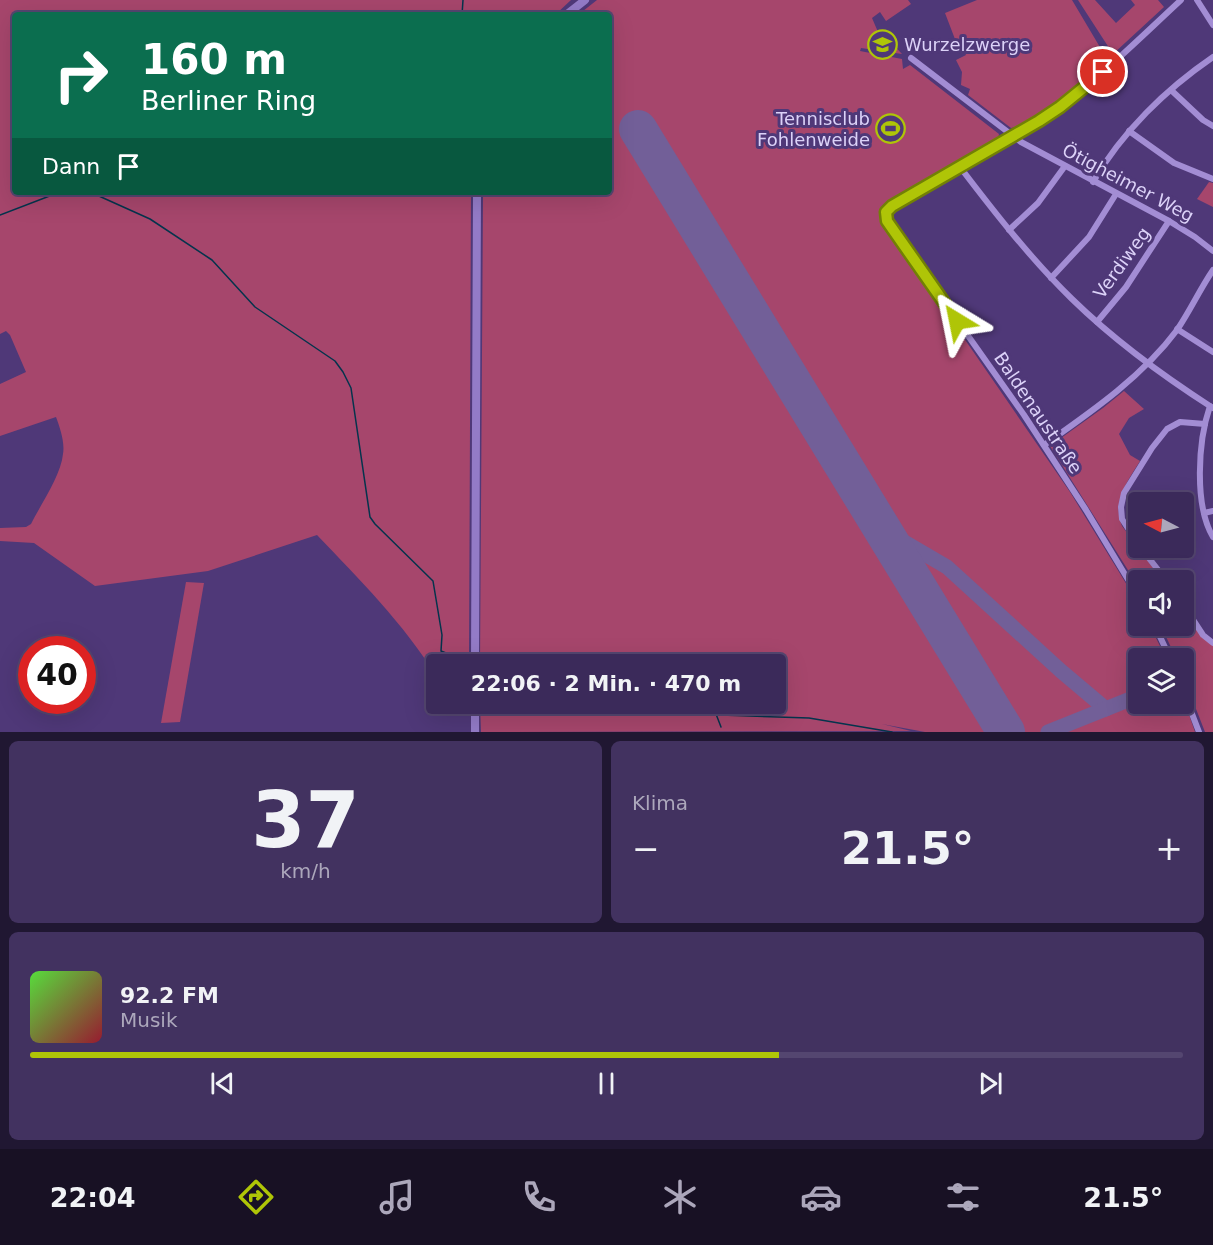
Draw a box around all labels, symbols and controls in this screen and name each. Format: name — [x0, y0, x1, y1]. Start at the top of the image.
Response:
school or university icon: Wurzelzwerge — [867, 29, 899, 61]
place label: Wurzelzwerge — [904, 34, 1030, 55]
text: 160 m — [141, 35, 287, 84]
icon: right — [42, 36, 120, 114]
pin — [1077, 46, 1128, 97]
icon: arrive — [1086, 55, 1119, 88]
text: Berliner Ring — [141, 85, 316, 116]
place label: Tennisclub Fohlenweide — [757, 108, 870, 150]
sports icon: Tennisclub Fohlenweide — [875, 113, 907, 145]
street label: Ötigheimer Weg — [1059, 139, 1198, 226]
icon: arrive — [112, 150, 145, 183]
text: Dann — [42, 154, 100, 179]
street label: Verdiweg — [1089, 223, 1154, 302]
position arrow — [925, 289, 989, 353]
street label: Baldenaustraße — [990, 348, 1087, 477]
north arrow — [1128, 492, 1194, 558]
map controls — [1128, 492, 1194, 714]
button: sound — [1128, 570, 1194, 636]
speed limit sign: 40 — [18, 636, 96, 714]
button: layers — [1128, 648, 1194, 714]
text: 22:06 · 2 Min. · 470 m — [471, 671, 741, 696]
text: 37 — [251, 775, 360, 865]
text: Klima — [632, 791, 688, 815]
text: 21.5° — [841, 822, 974, 875]
text: − — [632, 829, 660, 868]
text: + — [1155, 829, 1183, 868]
text: km/h — [280, 859, 331, 883]
text: 92.2 FM — [120, 983, 219, 1008]
text: Musik — [120, 1008, 178, 1032]
icon: previous — [206, 1067, 239, 1100]
icon: pause — [590, 1067, 623, 1100]
icon: next — [974, 1067, 1007, 1100]
icon: directions — [235, 1176, 277, 1218]
icon: music — [376, 1176, 418, 1218]
icon: phone — [518, 1176, 560, 1218]
icon: climate — [659, 1176, 701, 1218]
icon: car — [800, 1176, 842, 1218]
icon: filters — [942, 1176, 984, 1218]
text: 22:04 — [50, 1182, 136, 1213]
text: 21.5° — [1083, 1182, 1163, 1213]

